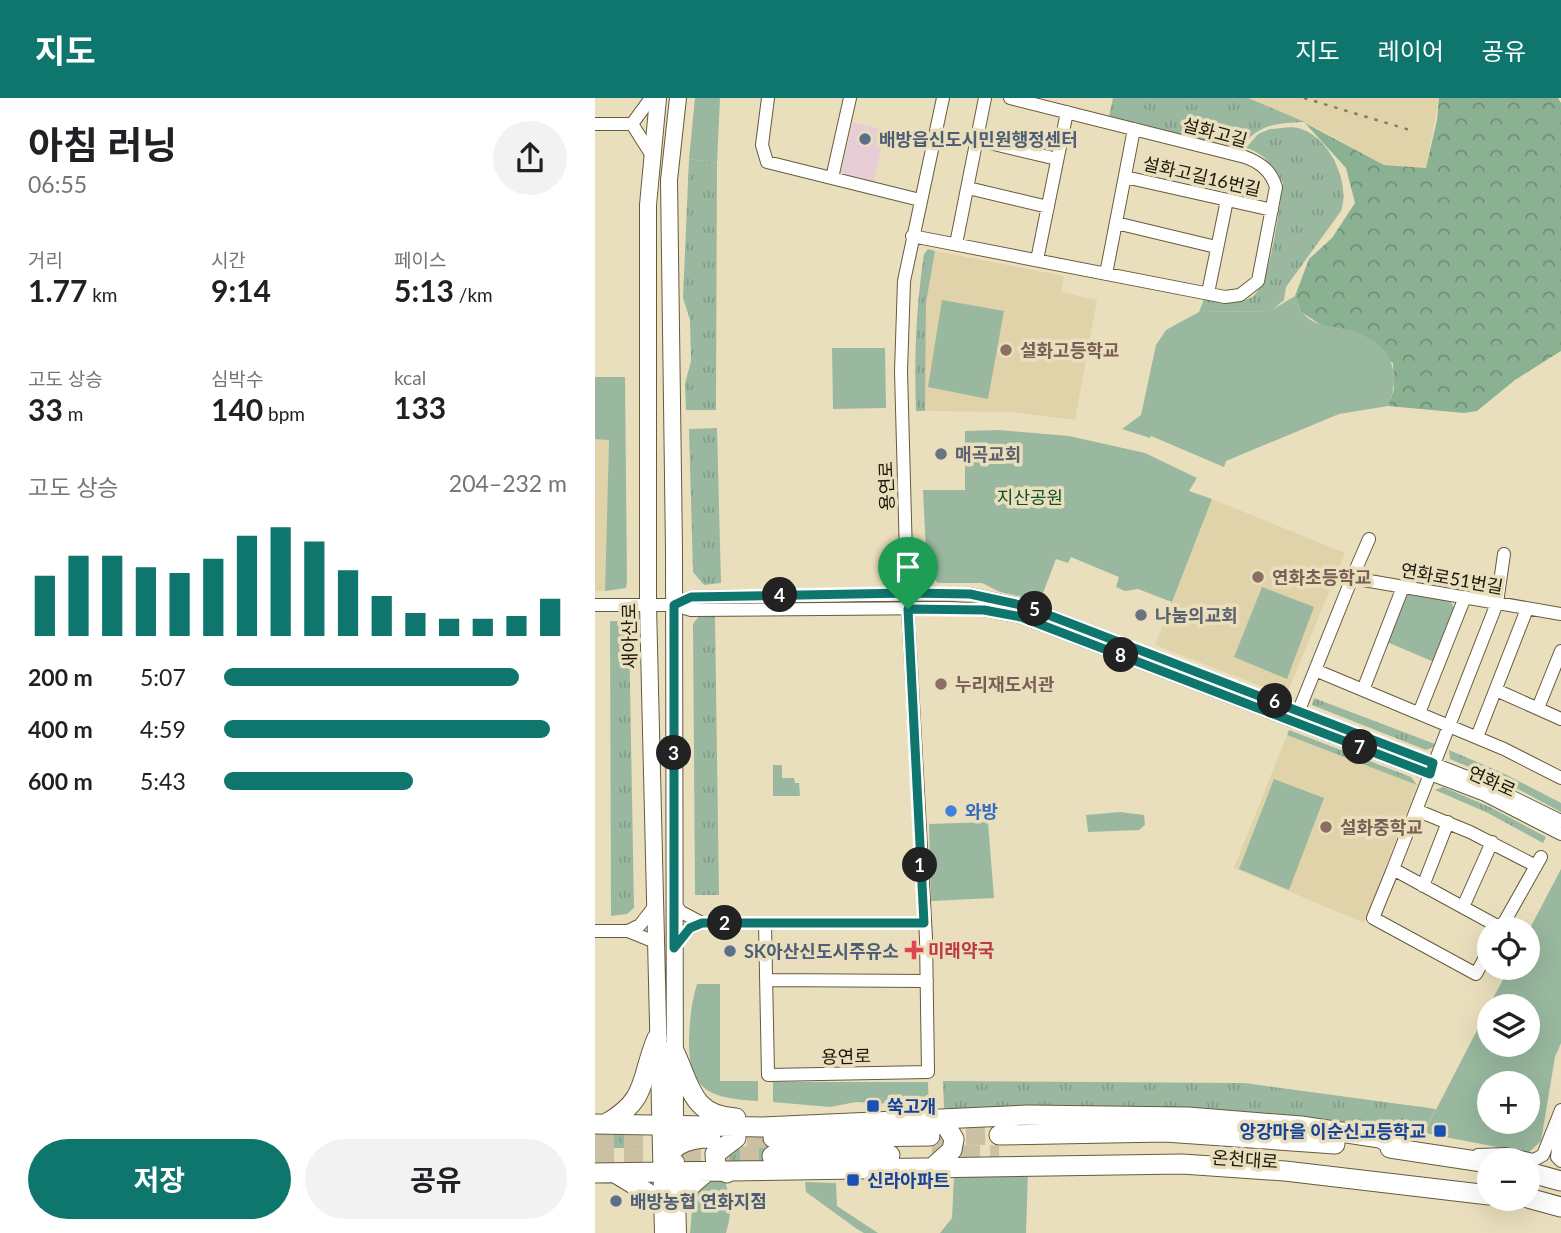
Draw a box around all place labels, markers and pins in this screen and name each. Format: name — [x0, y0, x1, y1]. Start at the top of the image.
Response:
place label: 배방읍신도시민원행정센터 — [879, 128, 1078, 150]
marker: 배방읍신도시민원행정센터 — [857, 131, 873, 147]
place label: 설화고등학교 — [1020, 339, 1119, 361]
marker: 설화고등학교 — [998, 342, 1014, 358]
place label: 매곡교회 — [955, 443, 1021, 465]
marker: 매곡교회 — [933, 446, 949, 462]
pin — [878, 537, 938, 609]
place label: 연화초등학교 — [1272, 566, 1371, 588]
marker: 연화초등학교 — [1250, 569, 1266, 585]
pin: 4 — [763, 578, 797, 612]
pin: 5 — [1017, 592, 1053, 626]
place label: 나눔의교회 — [1155, 604, 1238, 626]
marker: 나눔의교회 — [1133, 607, 1149, 623]
pin: 8 — [1103, 638, 1139, 672]
place label: 누리재도서관 — [955, 673, 1055, 695]
marker: 누리재도서관 — [933, 676, 949, 692]
pin: 6 — [1257, 684, 1293, 718]
pin: 7 — [1343, 730, 1377, 764]
pin: 3 — [657, 736, 691, 770]
place label: 와방 — [965, 800, 998, 822]
marker: 와방 — [943, 803, 959, 819]
place label: 설화중학교 — [1340, 816, 1423, 838]
marker: 설화중학교 — [1318, 819, 1334, 835]
pin: 1 — [903, 848, 937, 882]
pin: 2 — [708, 906, 743, 940]
place label: 미래약국 — [928, 939, 994, 961]
place label: SK아산신도시주유소 — [744, 940, 899, 962]
marker: 미래약국 — [906, 942, 922, 958]
marker: SK아산신도시주유소 — [722, 943, 738, 959]
place label: 쑥고개 — [887, 1095, 937, 1117]
marker: 쑥고개 — [865, 1098, 881, 1114]
place label: 앙강마을 이순신고등학교 — [1239, 1120, 1426, 1142]
marker: 앙강마을 이순신고등학교 — [1432, 1123, 1448, 1139]
place label: 신라아파트 — [867, 1169, 950, 1191]
marker: 신라아파트 — [845, 1172, 861, 1188]
place label: 배방농협 연화지점 — [630, 1190, 767, 1212]
marker: 배방농협 연화지점 — [608, 1193, 624, 1209]

